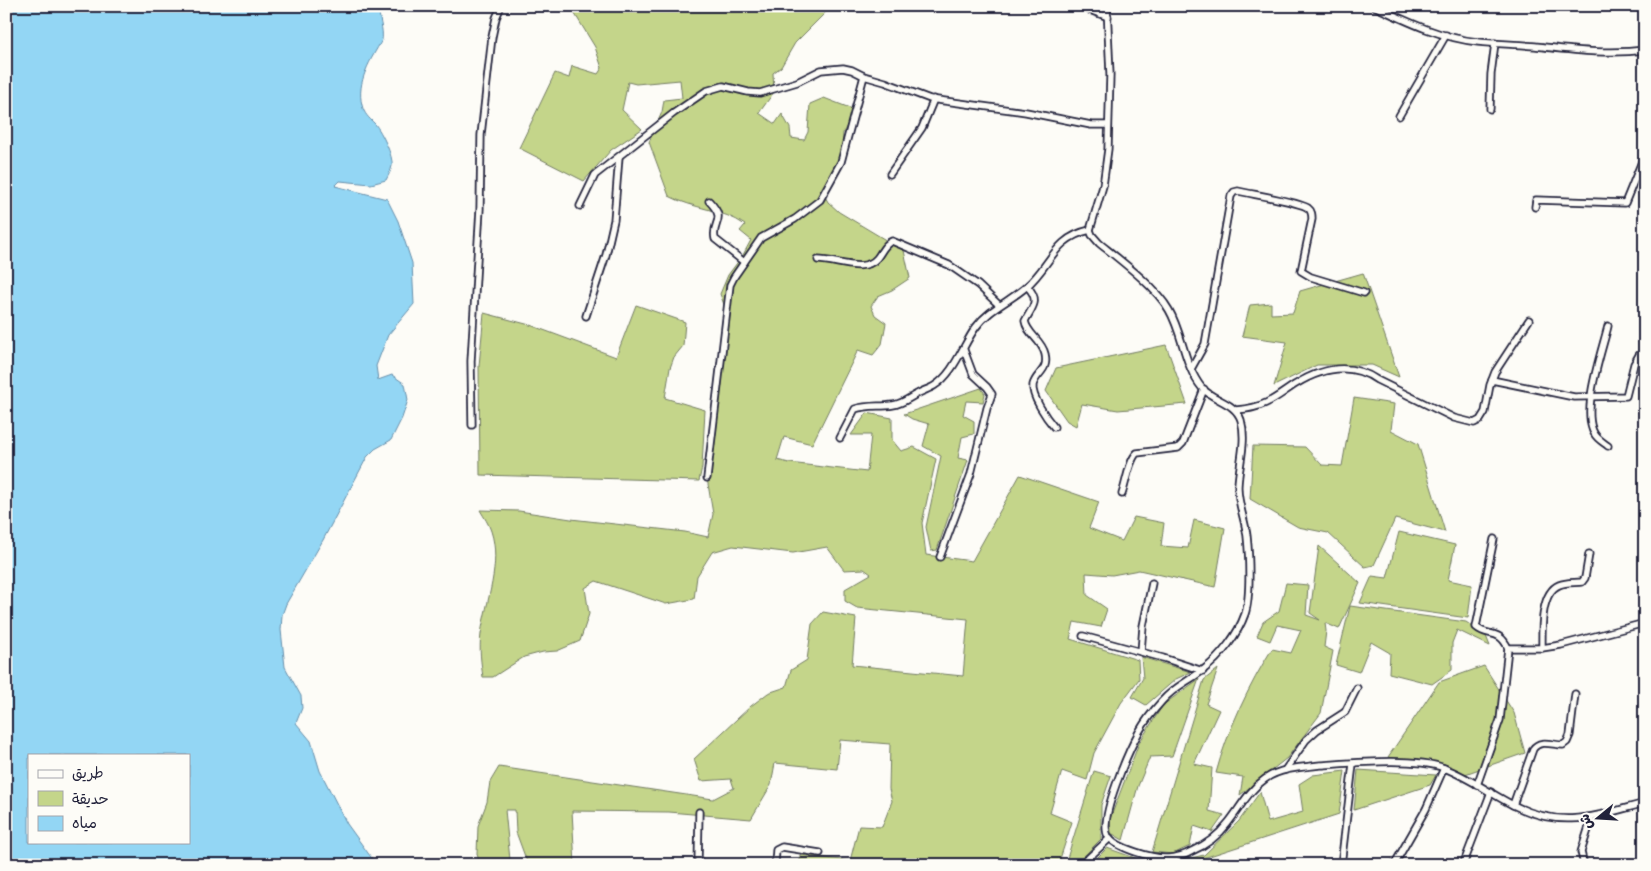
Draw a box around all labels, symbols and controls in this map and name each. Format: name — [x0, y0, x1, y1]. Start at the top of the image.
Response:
legend — [28, 754, 190, 844]
text: طريق — [72, 763, 104, 782]
text: حديقة — [72, 789, 109, 808]
north arrow — [1574, 794, 1624, 844]
text: ش — [1575, 812, 1597, 832]
text: مياه — [72, 813, 97, 832]

